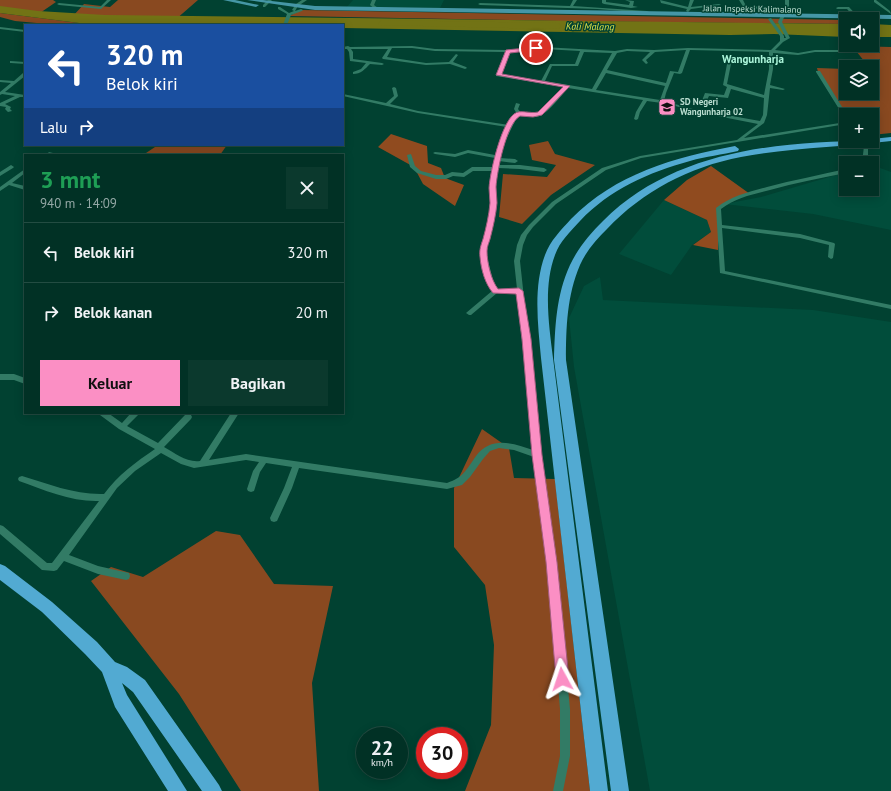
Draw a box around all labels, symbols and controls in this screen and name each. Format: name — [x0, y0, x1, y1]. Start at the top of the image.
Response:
street label: Jalan Inspeksi Kalimalang — [702, 2, 802, 15]
map controls — [839, 12, 879, 196]
button: sound — [839, 12, 879, 52]
water label: Kali Malang — [566, 20, 614, 33]
pin — [519, 31, 553, 65]
text: 320 m — [106, 36, 183, 73]
icon: arrive — [525, 37, 547, 59]
icon: left — [40, 40, 92, 92]
district label: Wangunharja — [722, 52, 784, 66]
button: layers — [839, 60, 879, 100]
text: Belok kiri — [106, 72, 178, 95]
place label: SD Negeri Wangunharja 02 — [680, 96, 743, 117]
school or university icon: SD Negeri Wangunharja 02 — [657, 97, 677, 117]
button: + — [839, 108, 879, 148]
icon: right — [75, 116, 97, 138]
text: Lalu — [40, 118, 67, 137]
button: − — [839, 156, 879, 196]
text: 3 mnt — [40, 164, 100, 195]
button: close — [286, 167, 328, 209]
text: 940 m · 14:09 — [40, 195, 117, 212]
icon: left — [40, 242, 62, 264]
text: Belok kiri — [74, 243, 134, 262]
text: 320 m — [287, 243, 328, 262]
icon: right — [40, 302, 62, 324]
text: Belok kanan — [74, 303, 152, 322]
text: 20 m — [295, 303, 328, 322]
button: Keluar — [40, 360, 180, 406]
button: Bagikan — [188, 360, 328, 406]
position arrow — [541, 658, 583, 700]
speed limit sign: 30 — [416, 727, 468, 779]
text: 22 — [371, 735, 393, 761]
text: km/h — [371, 756, 393, 769]

